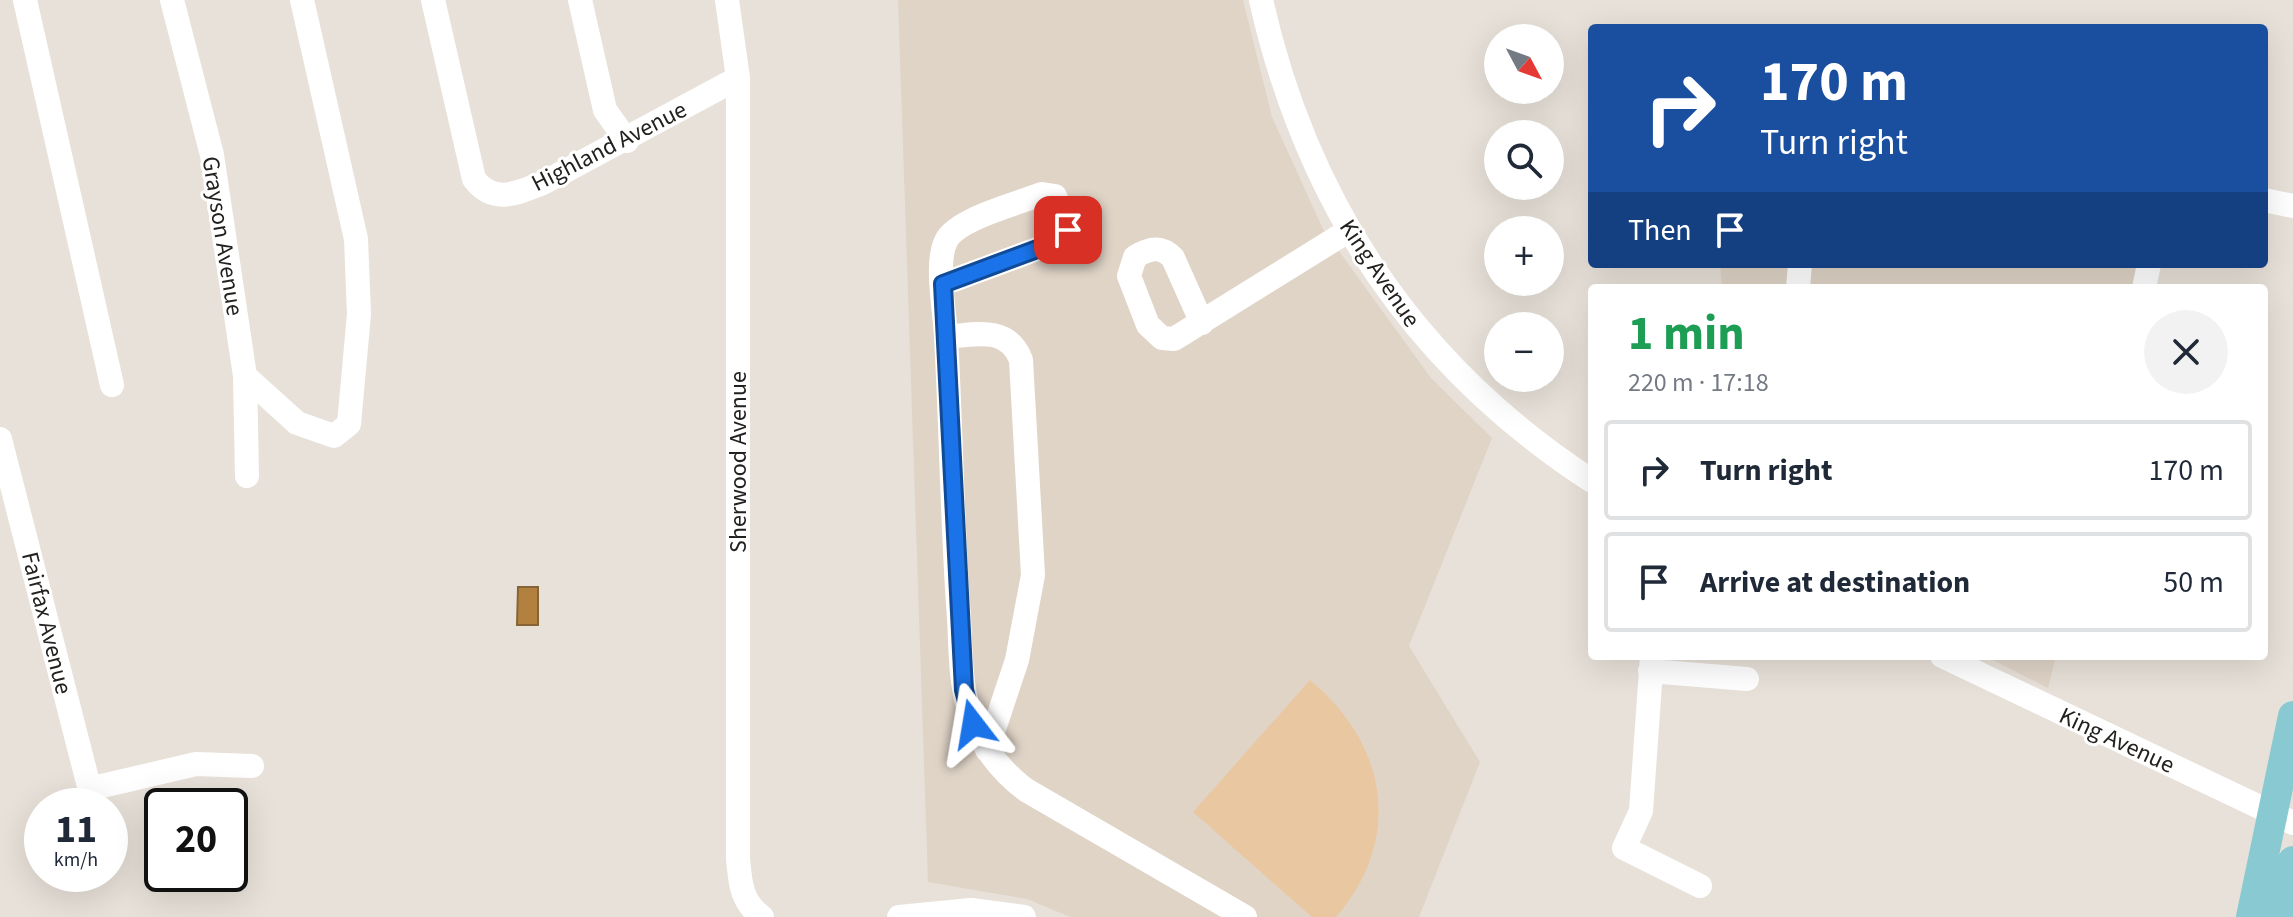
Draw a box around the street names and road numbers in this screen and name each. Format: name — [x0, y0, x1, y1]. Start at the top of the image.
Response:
street label: Highland Avenue — [525, 92, 693, 201]
street label: Grayson Avenue — [193, 154, 252, 318]
street label: King Avenue — [1330, 212, 1429, 334]
street label: Sherwood Avenue — [721, 371, 756, 553]
street label: Fairfax Avenue — [12, 548, 81, 698]
street label: King Avenue — [2053, 698, 2180, 782]

